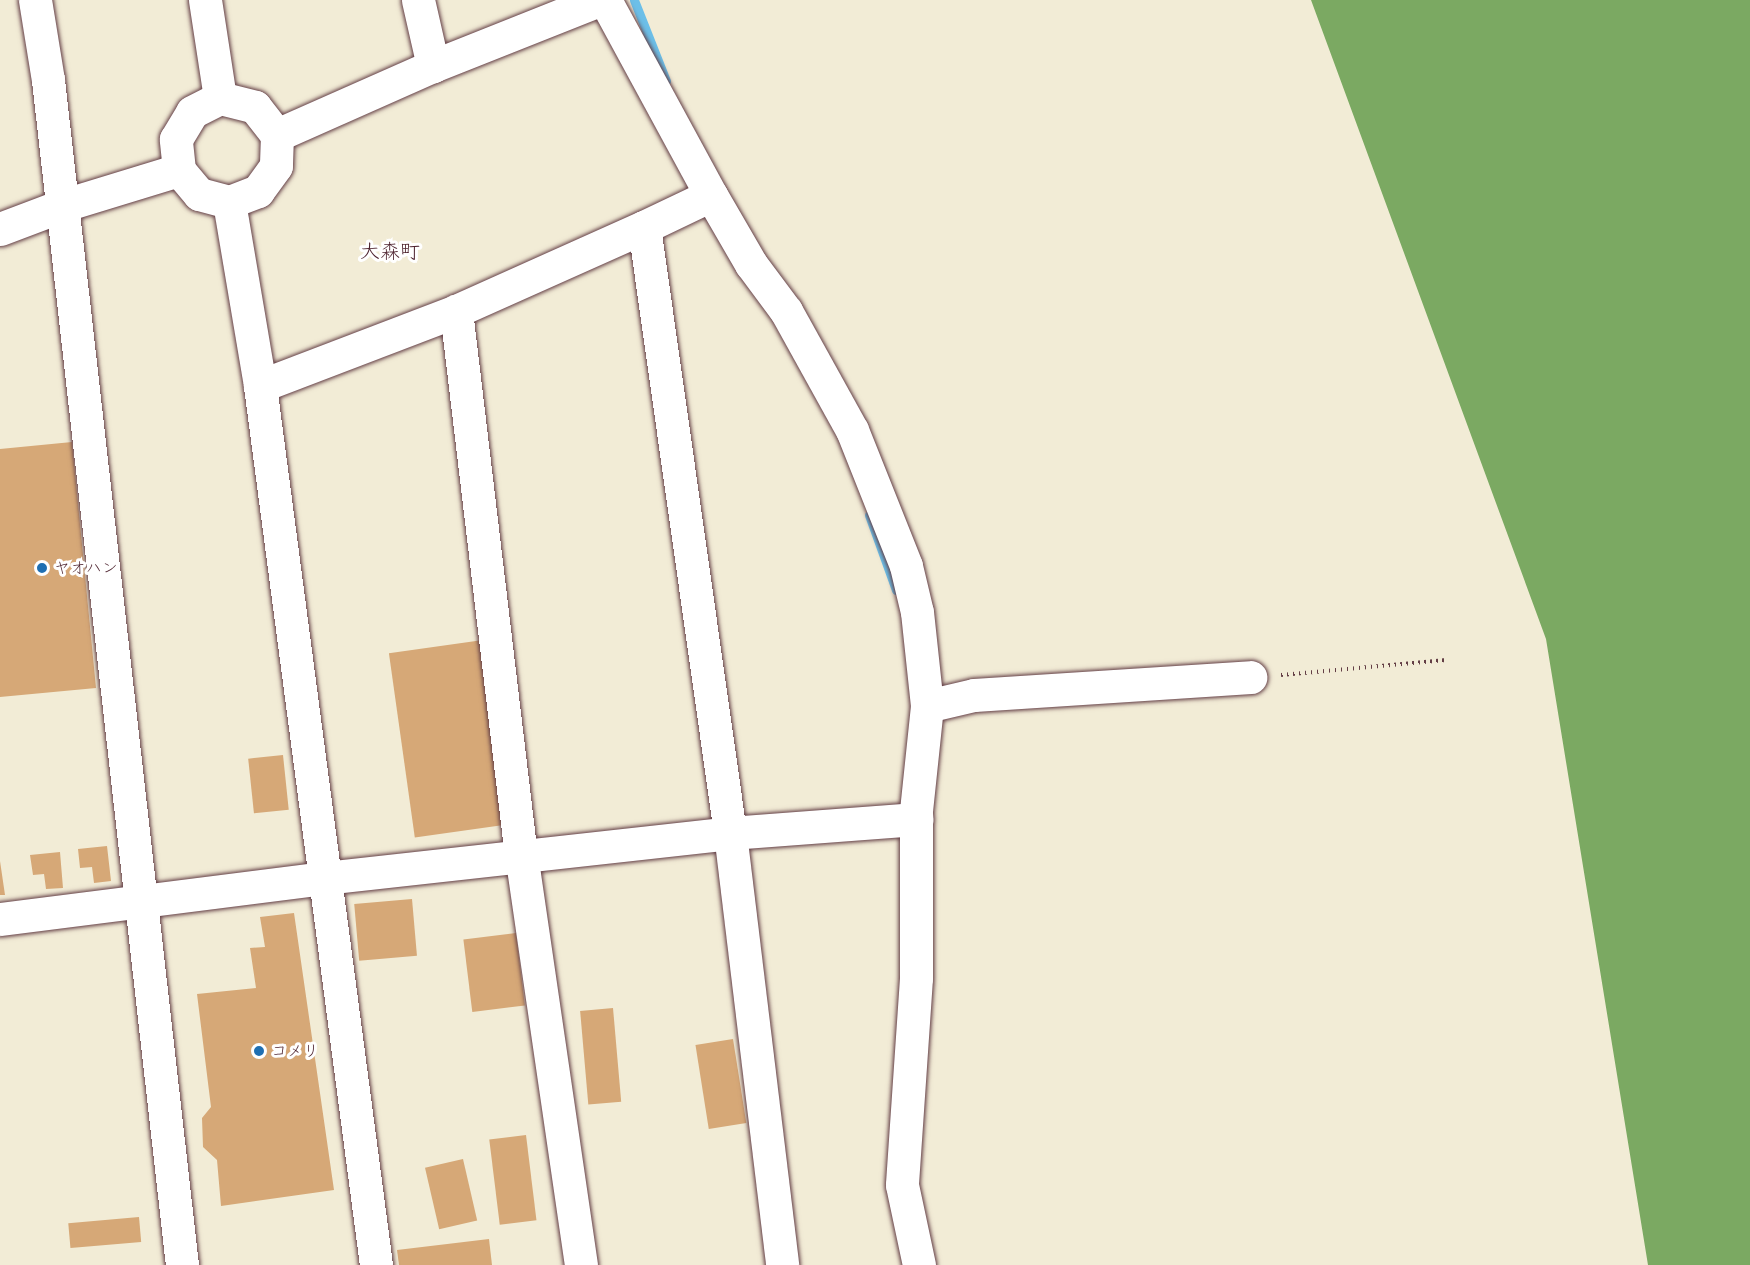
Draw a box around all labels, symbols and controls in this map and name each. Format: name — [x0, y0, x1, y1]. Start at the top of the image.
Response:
district label: 大森町 — [360, 239, 420, 263]
place label: ヤオハン — [54, 558, 118, 578]
marker: ヤオハン — [35, 561, 49, 575]
place label: コメリ — [271, 1041, 319, 1061]
marker: コメリ — [252, 1044, 266, 1058]

